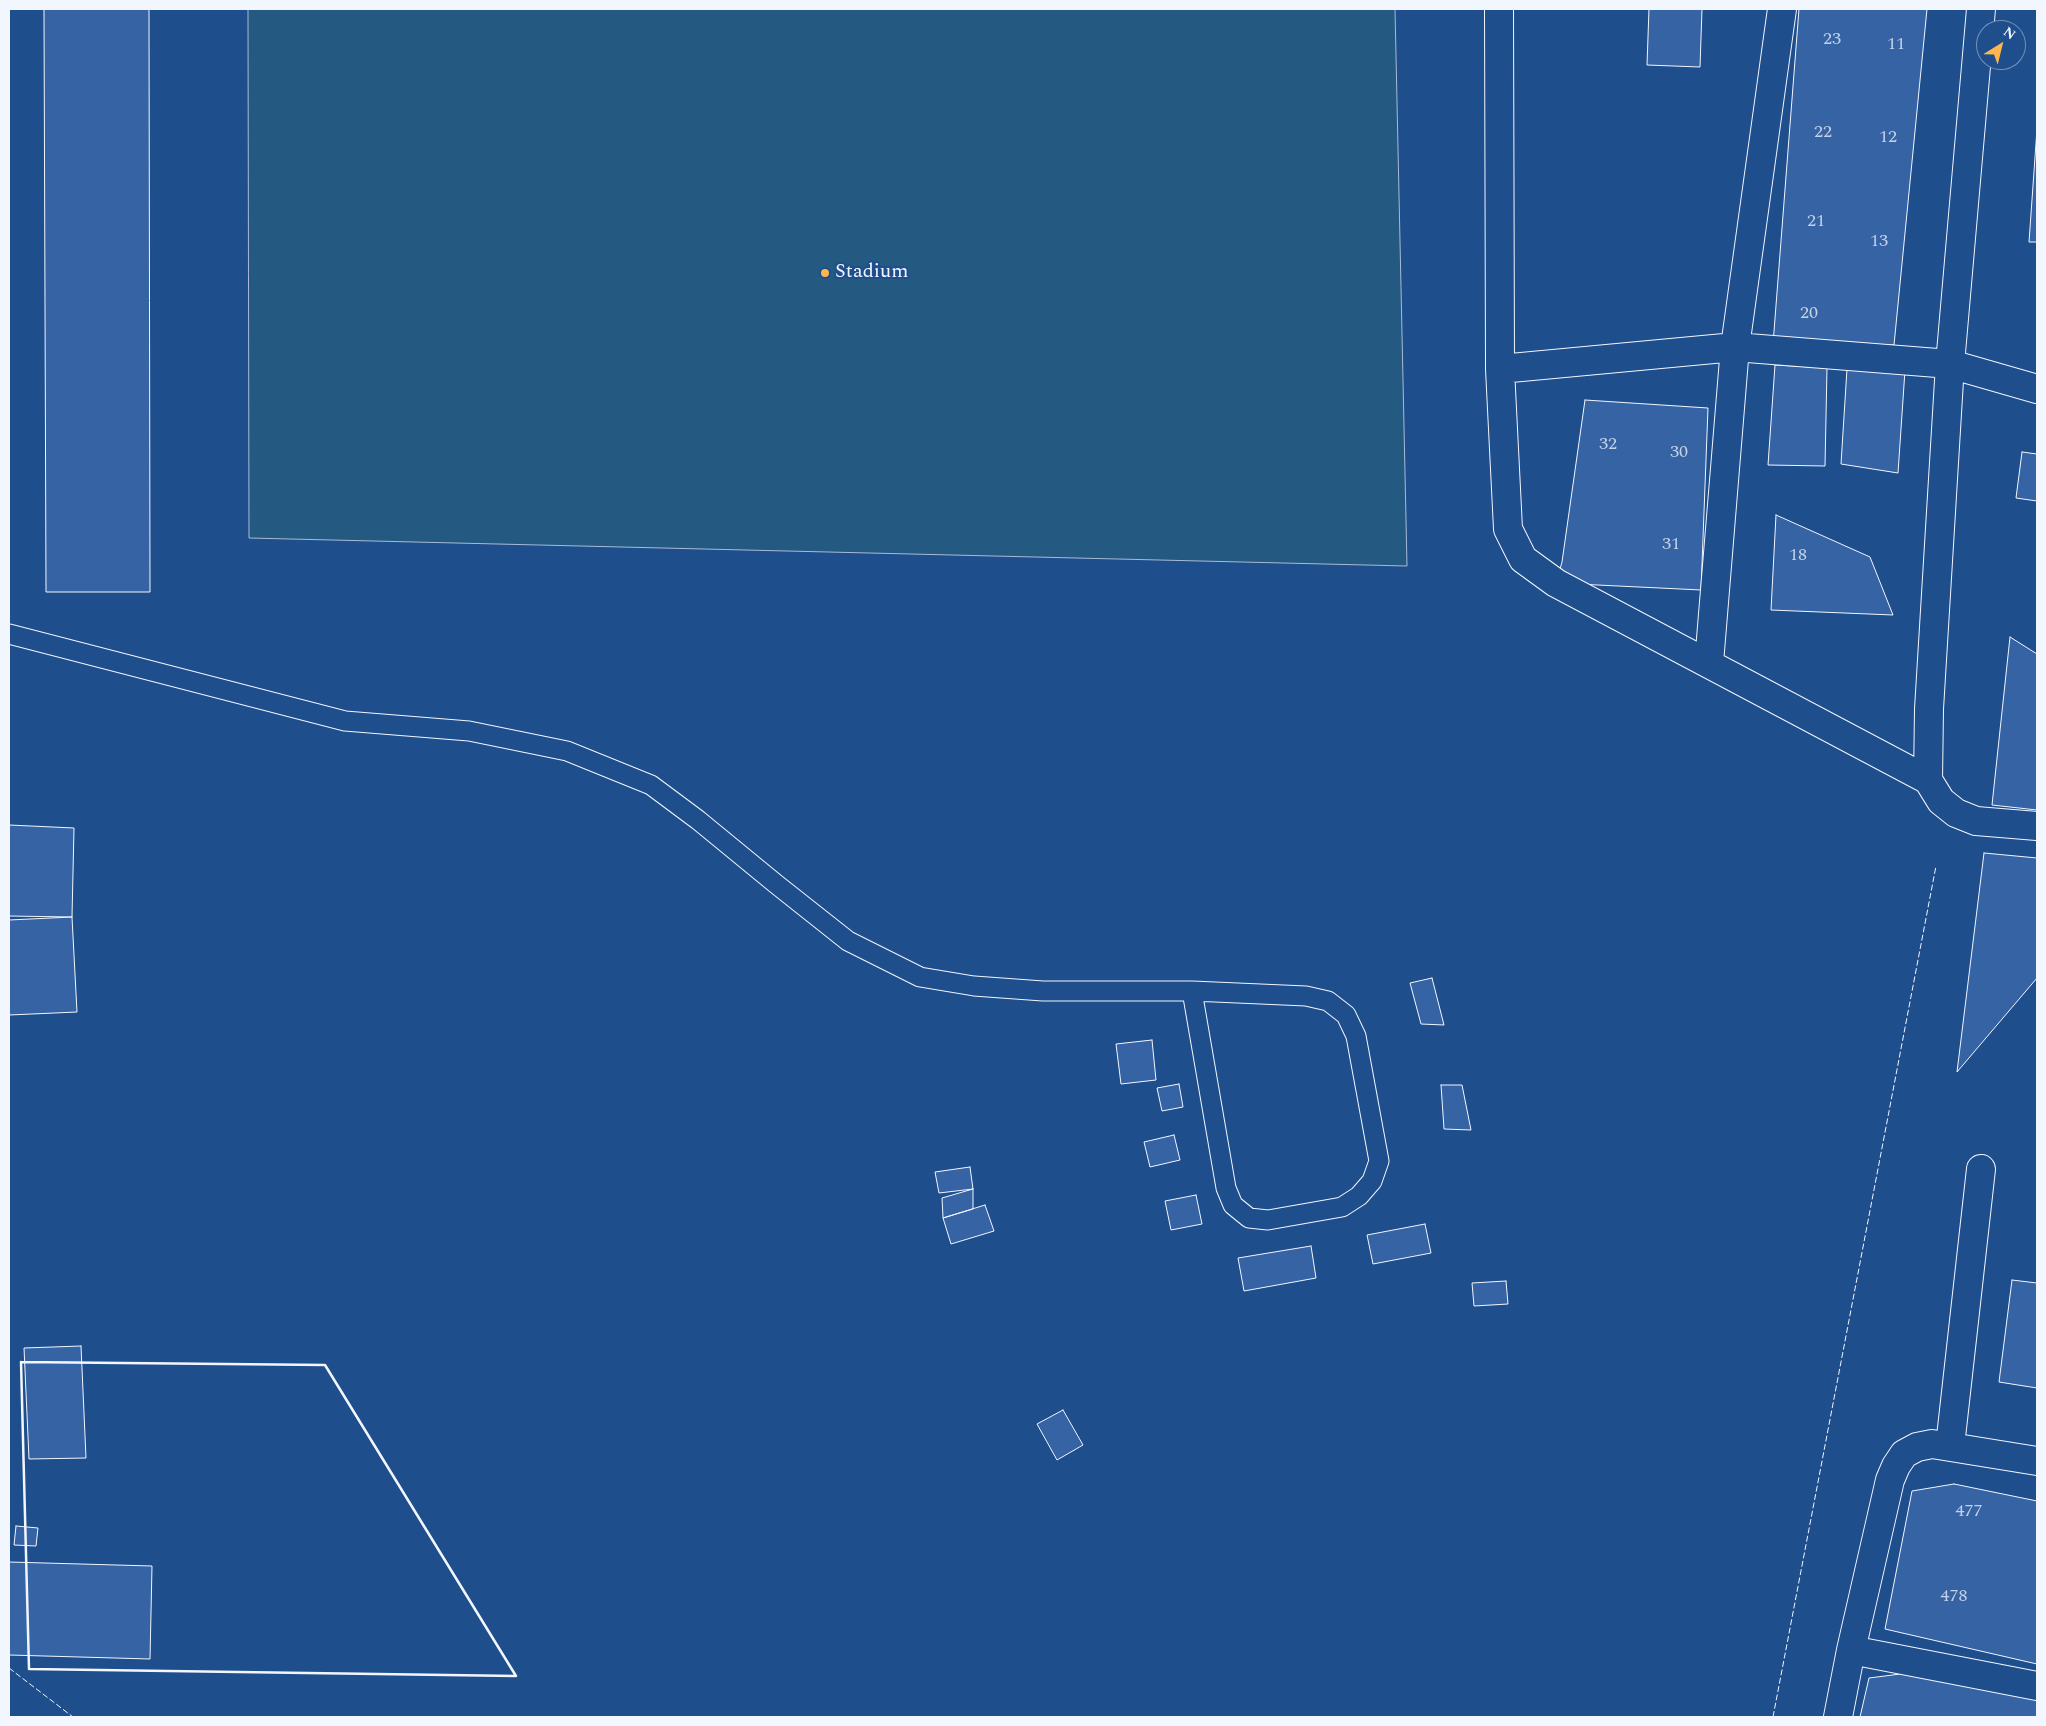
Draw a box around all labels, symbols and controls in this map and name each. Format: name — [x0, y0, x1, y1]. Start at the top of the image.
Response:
north arrow — [1976, 20, 2026, 70]
text: N — [1999, 21, 2020, 45]
house number: 23 — [1823, 29, 1841, 51]
house number: 11 — [1887, 34, 1905, 56]
house number: 22 — [1814, 122, 1832, 144]
house number: 12 — [1879, 127, 1897, 149]
house number: 21 — [1807, 211, 1825, 233]
house number: 13 — [1870, 231, 1888, 253]
place label: Stadium — [835, 261, 909, 285]
marker: Stadium — [819, 267, 831, 279]
house number: 20 — [1800, 303, 1818, 325]
house number: 32 — [1599, 434, 1617, 456]
house number: 30 — [1670, 442, 1688, 464]
house number: 31 — [1662, 534, 1680, 556]
house number: 18 — [1789, 545, 1807, 567]
house number: 477 — [1956, 1501, 1982, 1523]
house number: 478 — [1941, 1586, 1967, 1608]

